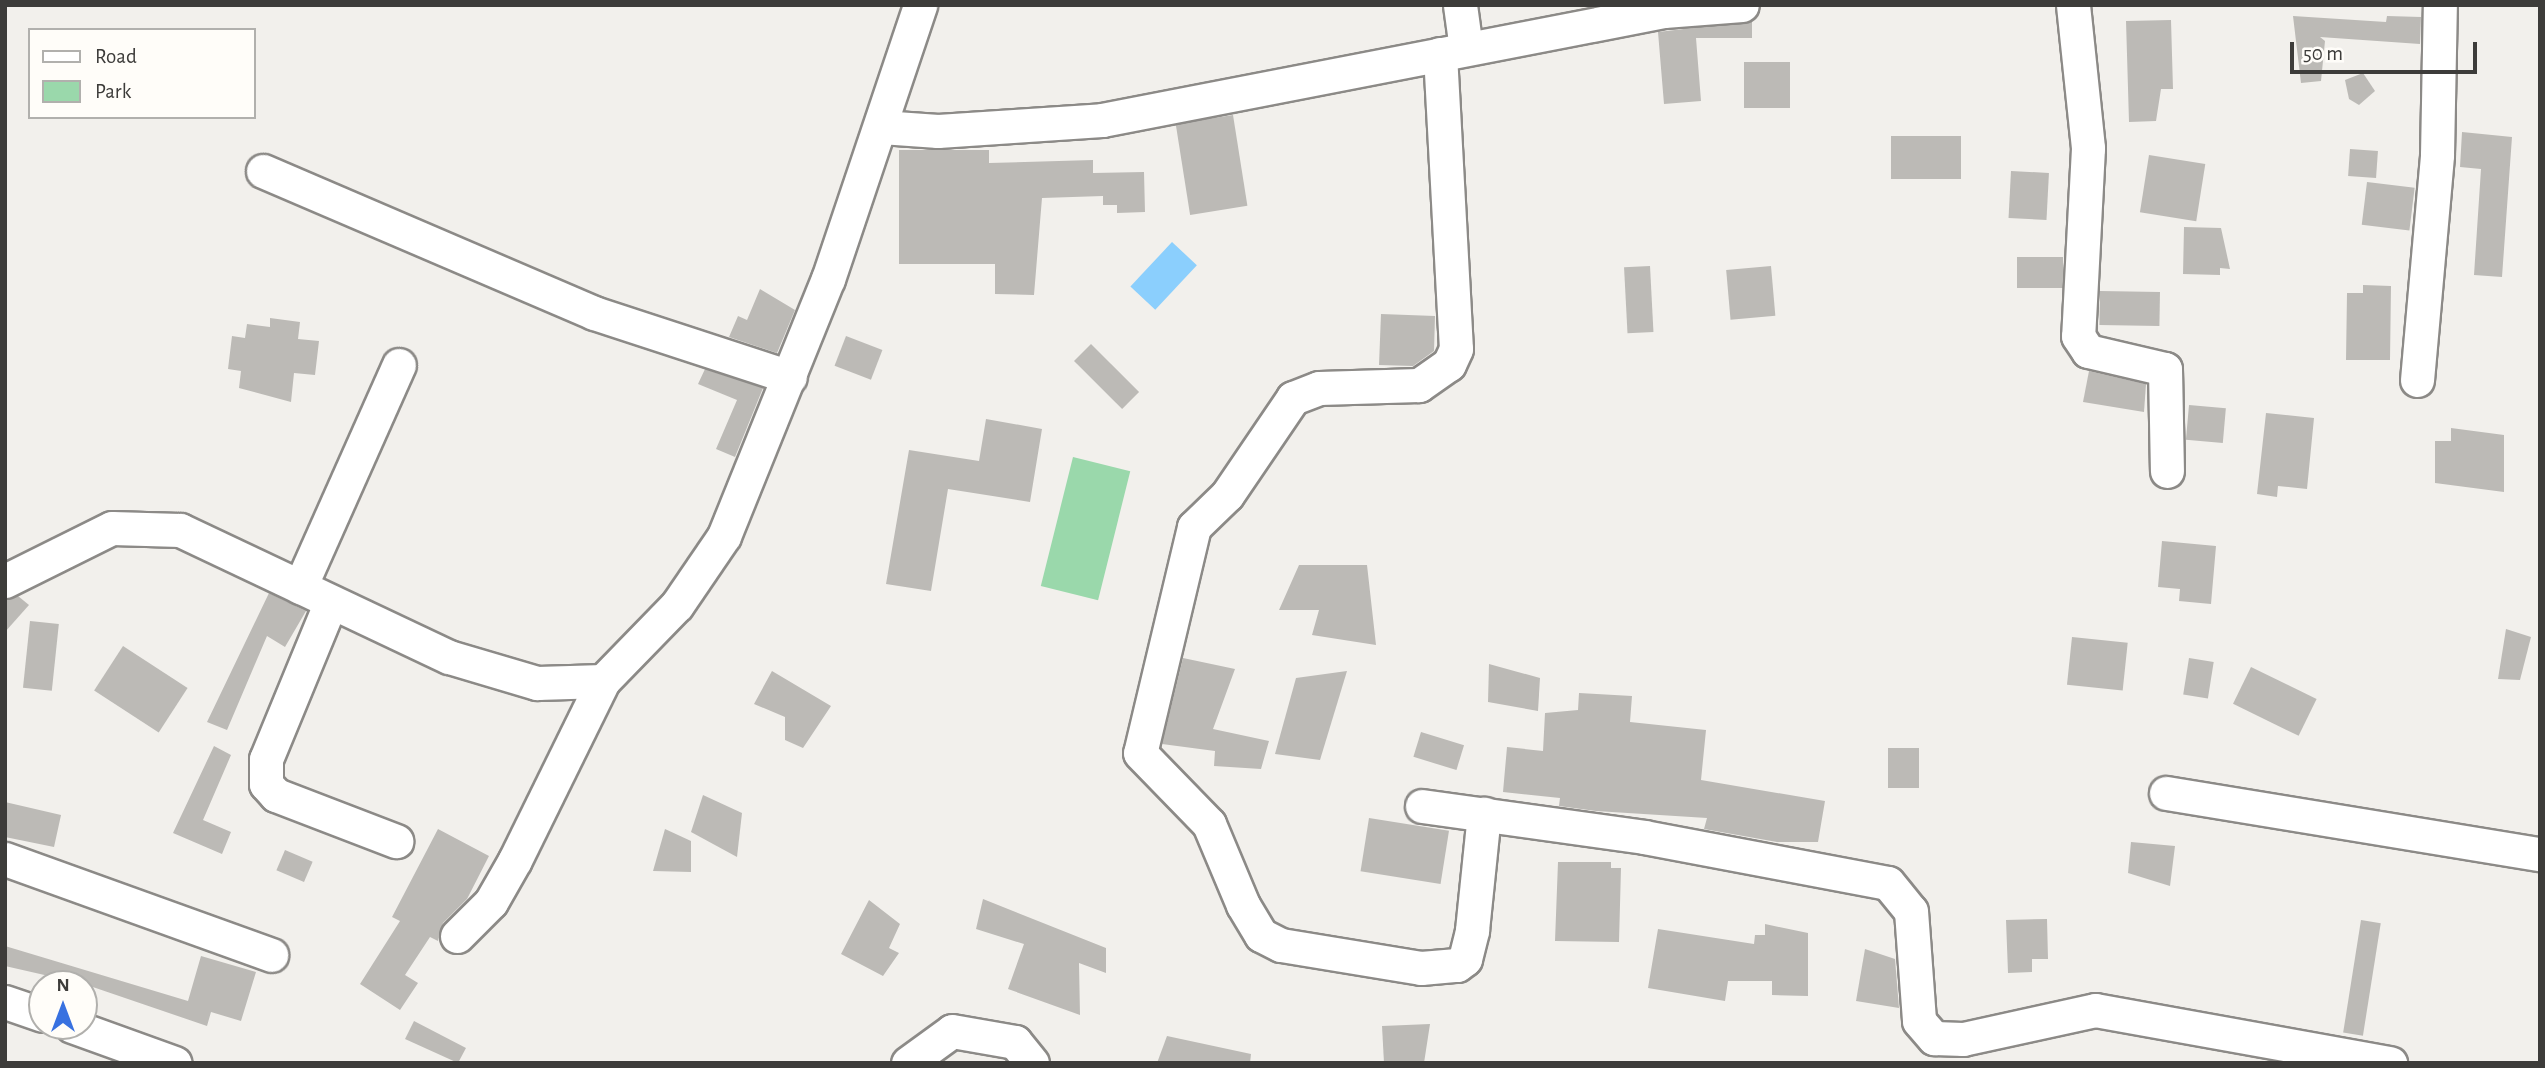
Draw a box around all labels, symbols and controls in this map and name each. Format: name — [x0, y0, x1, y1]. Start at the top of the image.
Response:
legend — [28, 28, 256, 119]
scale bar — [2293, 28, 2480, 72]
text: 50 m — [2303, 43, 2343, 64]
text: Road — [95, 46, 137, 67]
text: Park — [95, 81, 131, 102]
north arrow — [28, 970, 98, 1040]
text: N — [56, 976, 70, 995]

